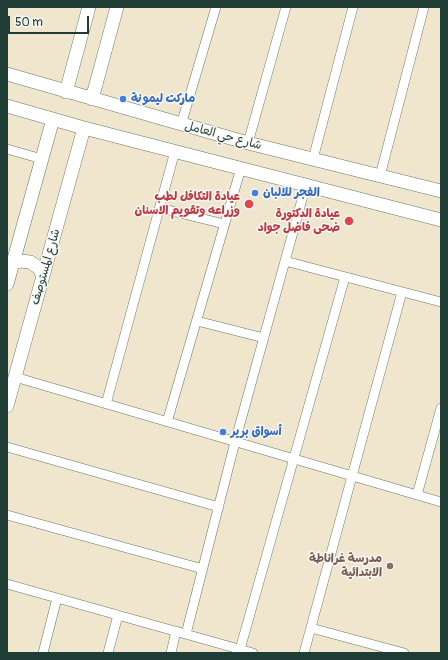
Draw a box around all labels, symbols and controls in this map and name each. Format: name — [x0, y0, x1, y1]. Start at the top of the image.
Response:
scale bar — [10, 8, 91, 34]
text: 50 m — [15, 15, 43, 30]
place label: ماركت ليمونة — [131, 92, 195, 106]
marker: ماركت ليمونة — [118, 94, 128, 104]
street label: شارع حي العامل — [183, 119, 263, 153]
place label: الفجر للالبان — [263, 186, 320, 200]
marker: الفجر للالبان — [250, 188, 260, 198]
place label: عيادة التكافل لطب وزراعه وتقويم الاسنان — [134, 190, 240, 218]
marker: عيادة التكافل لطب وزراعه وتقويم الاسنان — [243, 198, 255, 210]
place label: عيادة الدكتورة ضحى فاضل جواد — [258, 207, 340, 235]
marker: عيادة الدكتورة ضحى فاضل جواد — [343, 215, 355, 227]
street label: شارع المستوصف — [28, 227, 64, 307]
place label: أسواق برير — [231, 425, 282, 439]
marker: أسواق برير — [218, 427, 228, 437]
place label: مدرسة غراناطة الابتدائية — [309, 552, 382, 580]
marker: مدرسة غراناطة الابتدائية — [385, 561, 395, 571]

